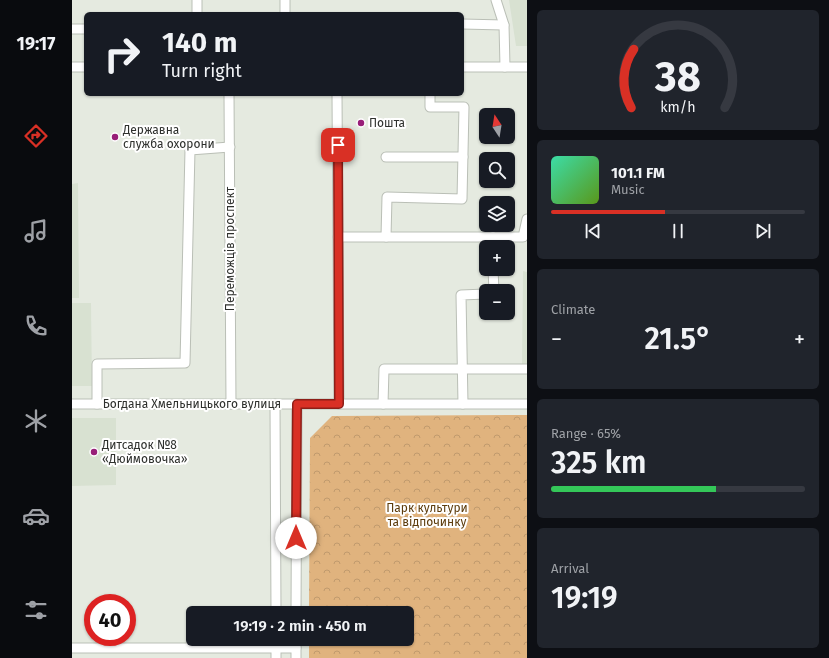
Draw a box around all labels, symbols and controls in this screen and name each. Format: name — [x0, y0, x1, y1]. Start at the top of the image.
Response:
text: 140 m — [162, 26, 238, 59]
icon: right — [96, 28, 148, 80]
text: 19:17 — [17, 33, 55, 55]
text: 38 — [654, 52, 701, 102]
text: Turn right — [162, 60, 242, 82]
text: km/h — [660, 98, 696, 115]
north arrow — [479, 108, 515, 144]
map controls — [479, 108, 515, 320]
place label: Пошта — [369, 116, 405, 130]
marker: Пошта — [356, 118, 366, 128]
icon: directions — [22, 122, 50, 150]
place label: Державна служба охорони — [122, 123, 215, 151]
pin — [321, 128, 355, 162]
marker: Державна служба охорони — [110, 132, 120, 142]
icon: arrive — [327, 134, 349, 156]
button: search — [479, 152, 515, 188]
text: 101.1 FM — [611, 164, 665, 182]
text: Music — [611, 182, 645, 197]
street label: Переможців проспект — [223, 186, 237, 311]
button: layers — [479, 196, 515, 232]
icon: music — [22, 217, 50, 245]
icon: previous — [582, 220, 604, 242]
icon: pause — [667, 220, 689, 242]
icon: next — [752, 220, 774, 242]
button: + — [479, 240, 515, 276]
button: − — [479, 284, 515, 320]
text: Climate — [551, 302, 595, 317]
icon: phone — [22, 312, 50, 340]
text: 21.5° — [645, 321, 712, 357]
text: − — [551, 326, 562, 353]
text: + — [794, 326, 805, 353]
street label: Богдана Хмельницького вулиця — [103, 397, 281, 411]
icon: climate — [22, 407, 50, 435]
text: Range · 65% — [551, 426, 621, 441]
place label: Дитсадок №8 «Дюймовочка» — [101, 438, 188, 466]
text: 325 km — [551, 445, 646, 481]
marker: Дитсадок №8 «Дюймовочка» — [89, 447, 99, 457]
park label: Парк культури та відпочинку — [386, 501, 468, 529]
icon: car — [22, 502, 50, 530]
position arrow — [275, 517, 317, 559]
text: Arrival — [551, 561, 589, 576]
text: 19:19 — [551, 580, 618, 616]
speed limit sign: 40 — [84, 594, 136, 646]
icon: filters — [22, 596, 50, 624]
text: 19:19 · 2 min · 450 m — [233, 617, 367, 635]

